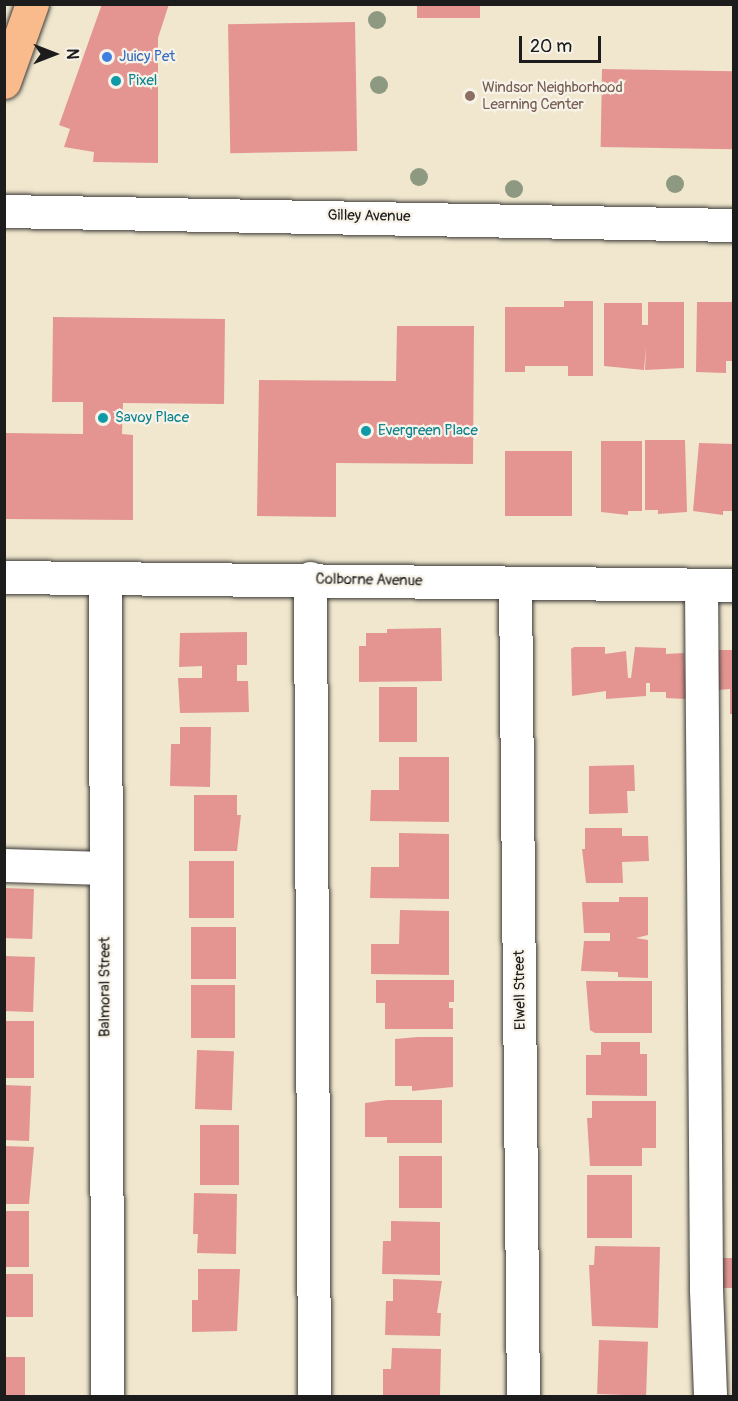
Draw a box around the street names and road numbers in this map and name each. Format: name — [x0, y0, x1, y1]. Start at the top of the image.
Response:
street label: Gilley Avenue — [327, 206, 411, 226]
street label: Colborne Avenue — [315, 570, 423, 590]
street label: Balmoral Street — [96, 937, 114, 1037]
street label: Elwell Street — [510, 950, 530, 1030]

